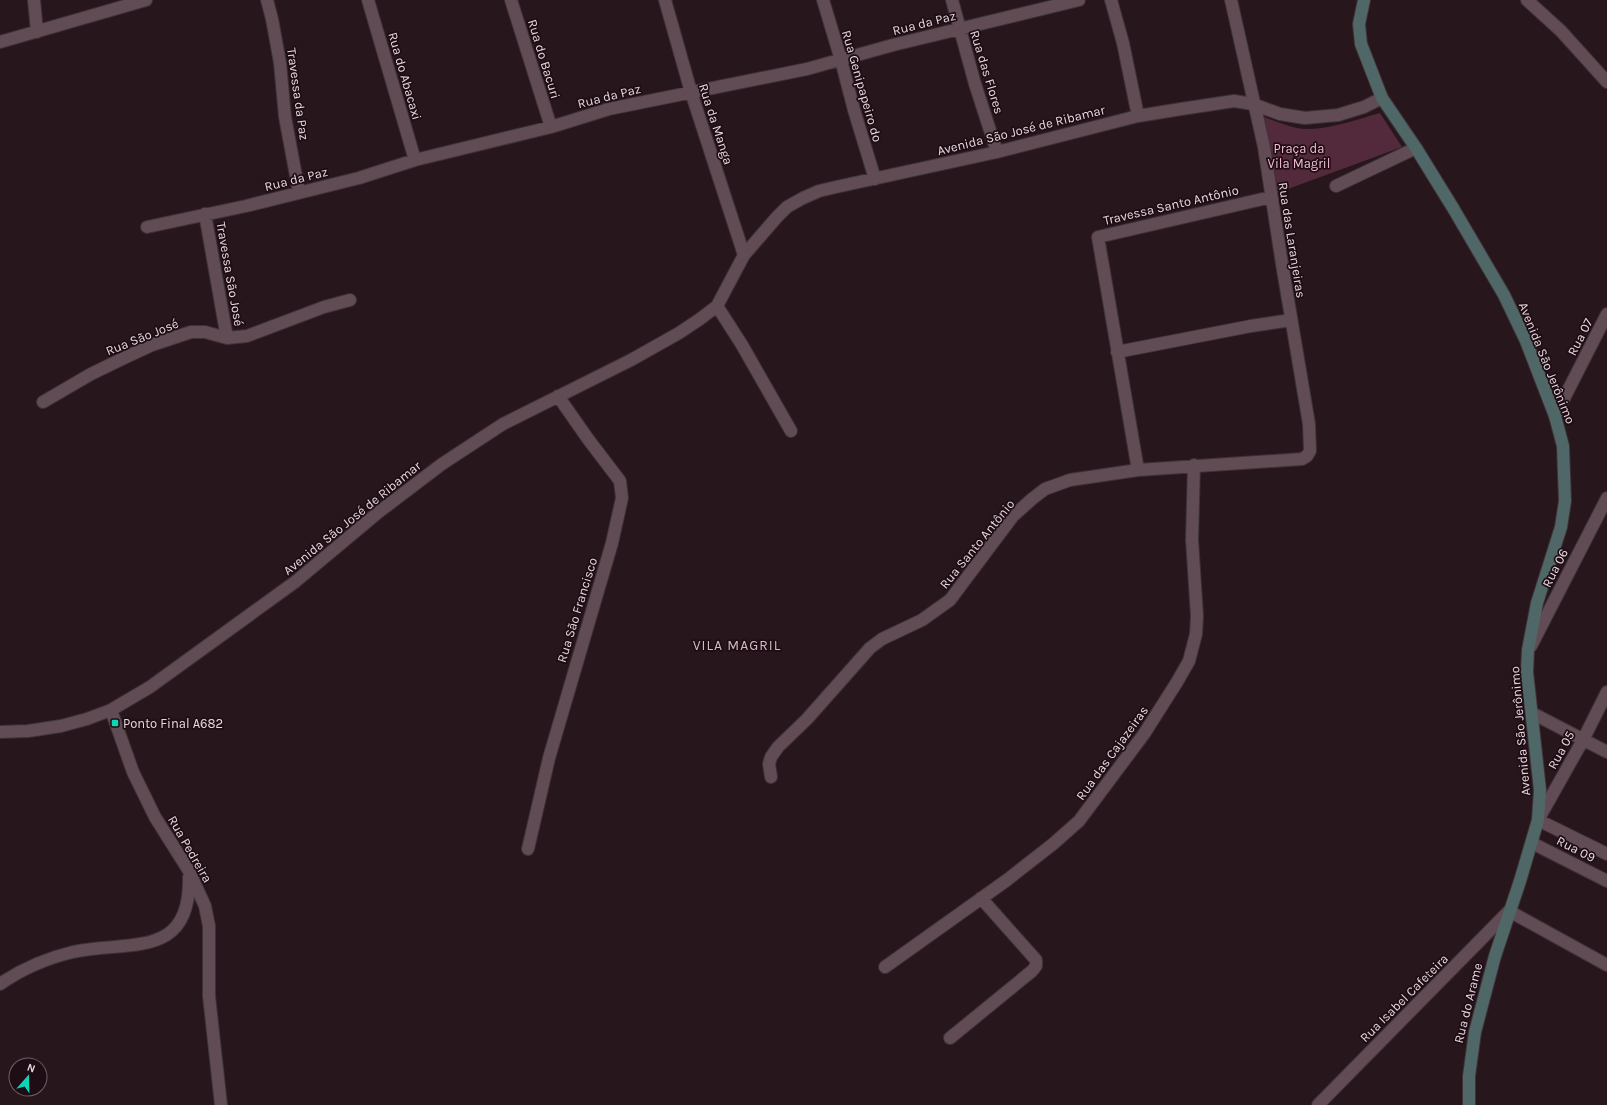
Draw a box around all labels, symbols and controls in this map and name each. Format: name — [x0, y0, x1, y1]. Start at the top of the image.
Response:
street label: Rua da Paz — [891, 8, 957, 38]
street label: Rua do Bacuri — [525, 17, 563, 101]
street label: Rua Genipapeiro do — [839, 28, 885, 144]
street label: Rua das Flores — [967, 28, 1007, 116]
street label: Rua do Abacaxi — [385, 30, 425, 122]
street label: Travessa da Paz — [284, 47, 312, 141]
street label: Rua da Paz — [576, 81, 642, 111]
street label: Rua da Manga — [696, 81, 736, 167]
street label: Avenida São José de Ribamar — [936, 102, 1107, 158]
park label: Praça da Vila Magril — [1268, 141, 1330, 171]
street label: Rua da Paz — [263, 164, 329, 194]
street label: Rua das Laranjeiras — [1275, 181, 1309, 299]
street label: Travessa Santo Antônio — [1102, 182, 1240, 228]
street label: Travessa São José — [213, 221, 247, 328]
street label: Avenida São Jerônimo — [1516, 300, 1578, 426]
street label: Rua São José — [103, 315, 181, 358]
street label: Rua 07 — [1564, 316, 1596, 358]
street label: Avenida São José de Ribamar — [280, 458, 424, 578]
street label: Rua Santo Antônio — [937, 496, 1017, 592]
street label: Rua 06 — [1539, 546, 1571, 590]
street label: Rua São Francisco — [554, 556, 600, 664]
district label: VILA MAGRIL — [693, 637, 781, 654]
street label: Avenida São Jerônimo — [1507, 666, 1533, 796]
street label: Rua das Cajazeiras — [1073, 703, 1151, 803]
place label: Ponto Final A682 — [123, 716, 223, 731]
marker: Ponto Final A682 — [110, 718, 120, 728]
street label: Rua 05 — [1544, 728, 1578, 772]
street label: Rua Pedreira — [165, 813, 215, 885]
street label: Rua 09 — [1554, 833, 1598, 865]
street label: Rua Isabel Cafeteira — [1357, 951, 1451, 1045]
street label: Rua do Arame — [1451, 961, 1485, 1045]
north arrow — [8, 1057, 48, 1097]
text: N — [25, 1061, 37, 1076]

